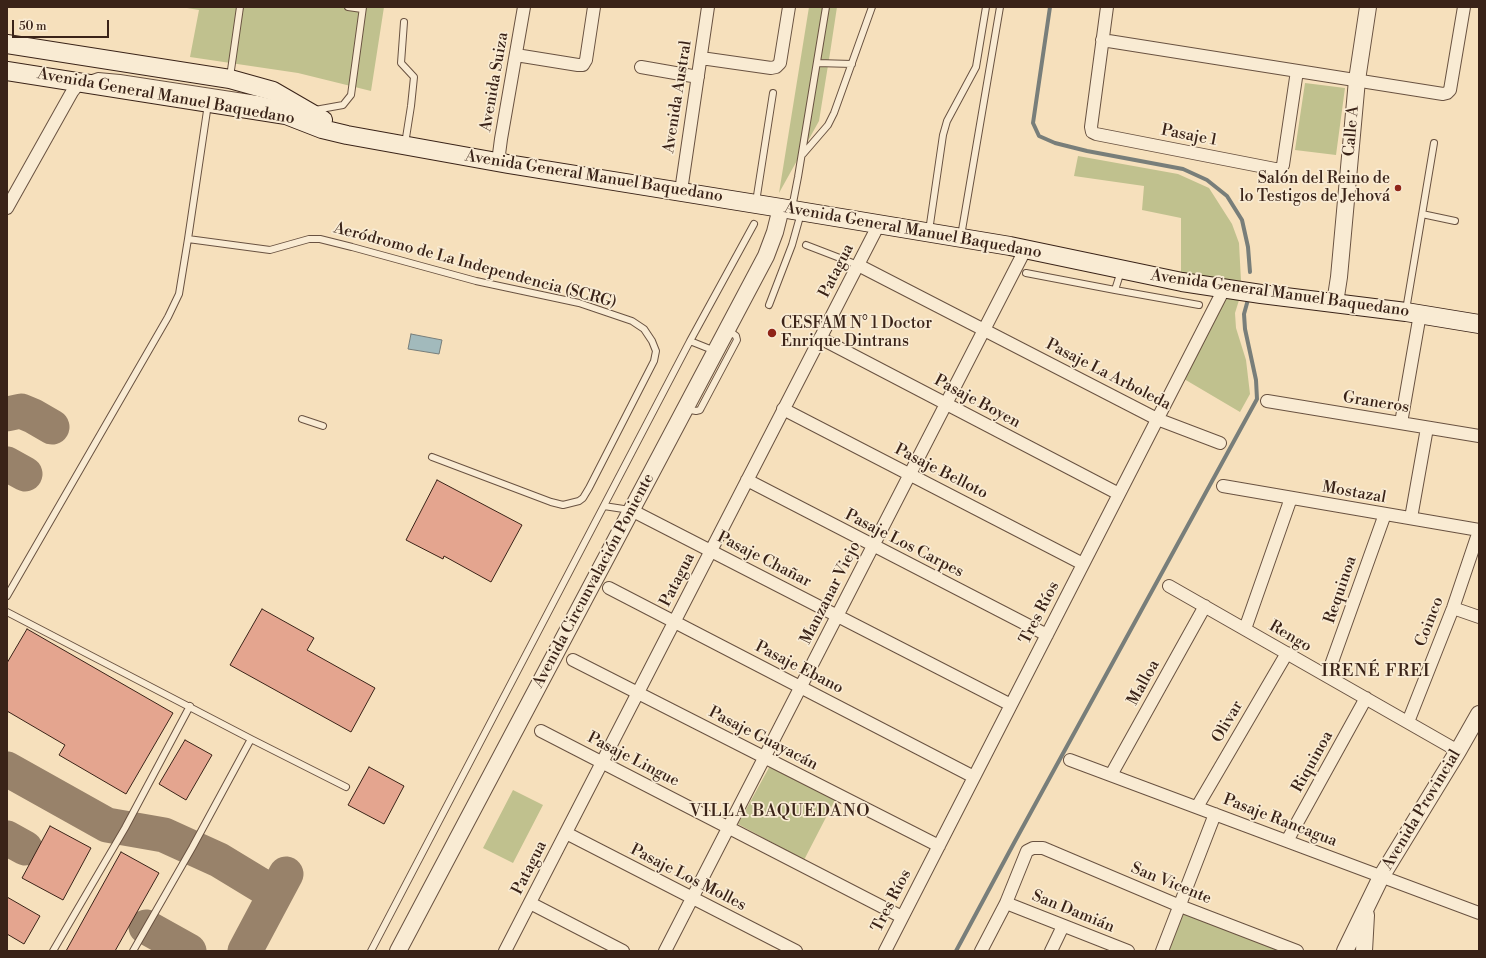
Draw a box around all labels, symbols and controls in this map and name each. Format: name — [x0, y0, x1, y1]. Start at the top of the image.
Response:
scale bar — [14, 12, 111, 38]
text: 50 m — [19, 19, 47, 34]
street label: Avenida Suiza — [477, 31, 513, 133]
street label: Avenida Austral — [660, 39, 696, 155]
street label: Avenida General Manuel Baquedano — [36, 65, 296, 129]
street label: Calle A — [1340, 105, 1364, 157]
street label: Pasaje 1 — [1159, 121, 1219, 151]
street label: Avenida General Manuel Baquedano — [464, 147, 724, 207]
place label: Salón del Reino de lo Testigos de Jehová — [1240, 169, 1390, 207]
marker: Salón del Reino de lo Testigos de Jehová — [1393, 183, 1403, 193]
street label: Avenida General Manuel Baquedano — [783, 199, 1043, 263]
street label: Aeródromo de La Independencia (SCRG) — [332, 219, 618, 313]
street label: Patagua — [815, 241, 859, 301]
street label: Avenida General Manuel Baquedano — [1149, 266, 1411, 322]
place label: CESFAM N° 1 Doctor Enrique Dintrans — [781, 314, 932, 352]
marker: CESFAM N° 1 Doctor Enrique Dintrans — [766, 327, 778, 339]
street label: Pasaje La Arboleda — [1042, 335, 1174, 415]
street label: Pasaje Boyen — [931, 371, 1023, 433]
street label: Graneros — [1341, 388, 1411, 418]
street label: Pasaje Belloto — [891, 440, 991, 504]
street label: Avenida Circunvalación Poniente — [529, 471, 659, 691]
street label: Mostazal — [1320, 478, 1388, 508]
street label: Pasaje Los Carpes — [841, 506, 967, 582]
street label: Pasaje Chañar — [714, 528, 814, 592]
street label: Manzanar Viejo — [797, 538, 865, 648]
street label: Patagua — [656, 550, 700, 610]
street label: Requinoa — [1321, 554, 1361, 626]
street label: Tres Ríos — [1016, 578, 1064, 648]
street label: Coinco — [1412, 594, 1448, 650]
street label: Rengo — [1265, 617, 1315, 657]
street label: Pasaje Ebano — [752, 638, 846, 698]
street label: Malloa — [1124, 657, 1164, 709]
district label: IRENÉ FREI — [1322, 662, 1430, 682]
street label: Olivar — [1208, 698, 1248, 746]
street label: Pasaje Guayacán — [705, 703, 821, 775]
street label: Riquinoa — [1288, 728, 1338, 796]
street label: Pasaje Lingue — [584, 729, 682, 791]
street label: Avenida Provincial — [1379, 747, 1465, 873]
street label: Pasaje Rancagua — [1220, 790, 1340, 852]
district label: VILLA BAQUEDANO — [690, 802, 870, 822]
street label: Patagua — [508, 838, 552, 898]
street label: Pasaje Los Molles — [627, 841, 749, 915]
street label: San Vicente — [1128, 859, 1214, 909]
street label: Tres Ríos — [868, 866, 916, 936]
street label: San Damián — [1029, 887, 1117, 937]

